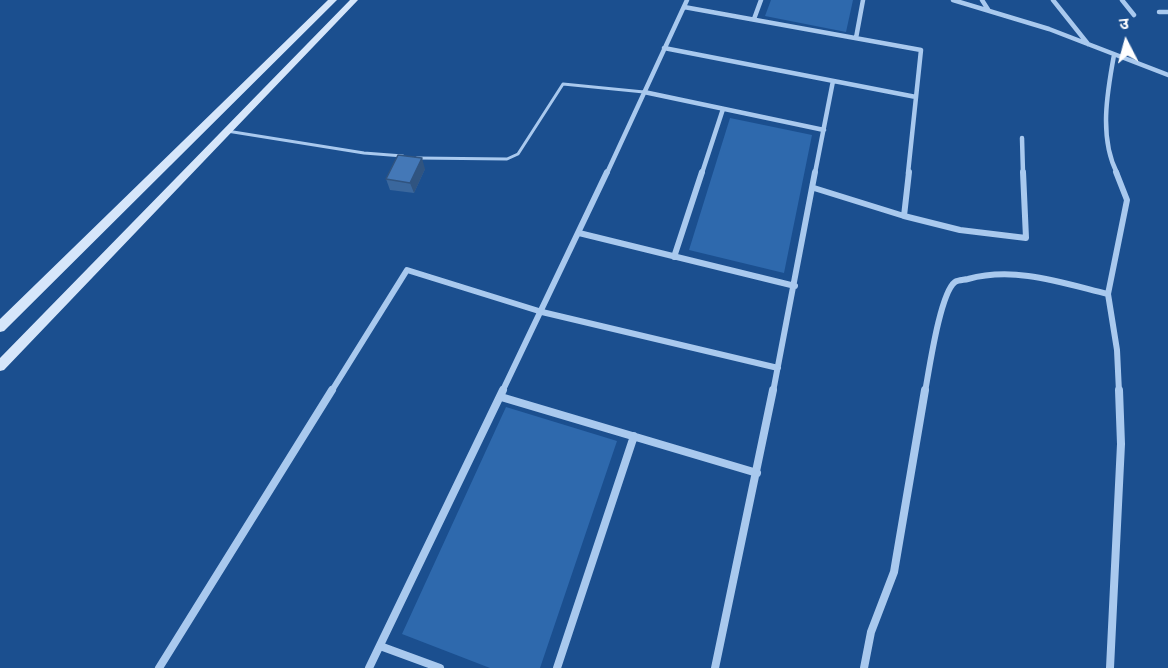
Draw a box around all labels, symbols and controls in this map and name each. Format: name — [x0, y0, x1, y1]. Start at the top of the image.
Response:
north arrow — [1096, 12, 1156, 72]
text: उ — [1118, 14, 1130, 35]

